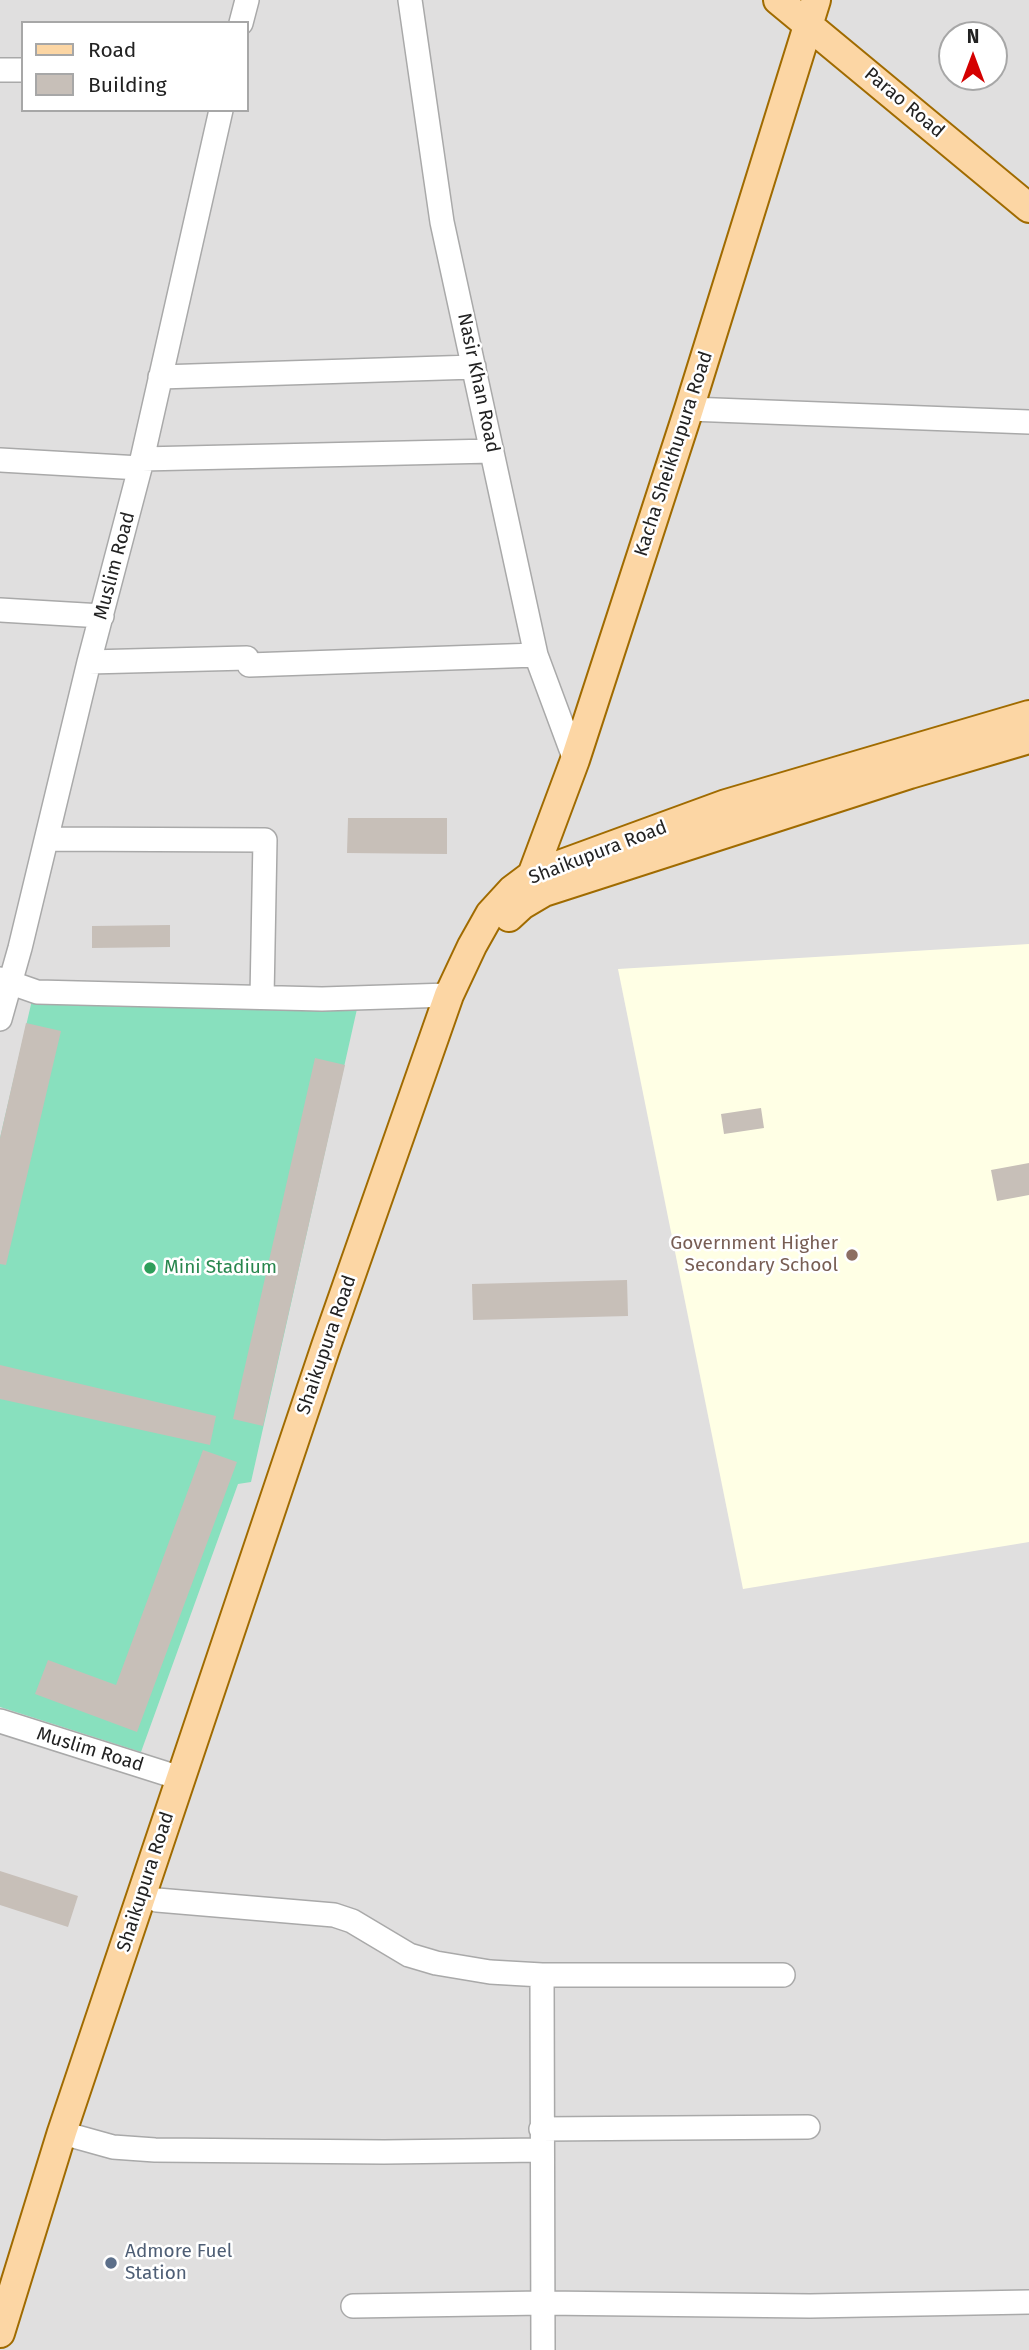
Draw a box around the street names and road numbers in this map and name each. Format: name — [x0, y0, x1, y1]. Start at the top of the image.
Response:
street label: Parao Road — [859, 63, 949, 143]
street label: Nasir Khan Road — [452, 311, 504, 455]
street label: Kacha Sheikhupura Road — [630, 349, 718, 559]
street label: Muslim Road — [90, 510, 140, 622]
street label: Shaikupura Road — [526, 816, 670, 890]
street label: Shaikupura Road — [292, 1272, 362, 1418]
street label: Muslim Road — [34, 1723, 146, 1777]
street label: Shaikupura Road — [113, 1809, 179, 1955]

